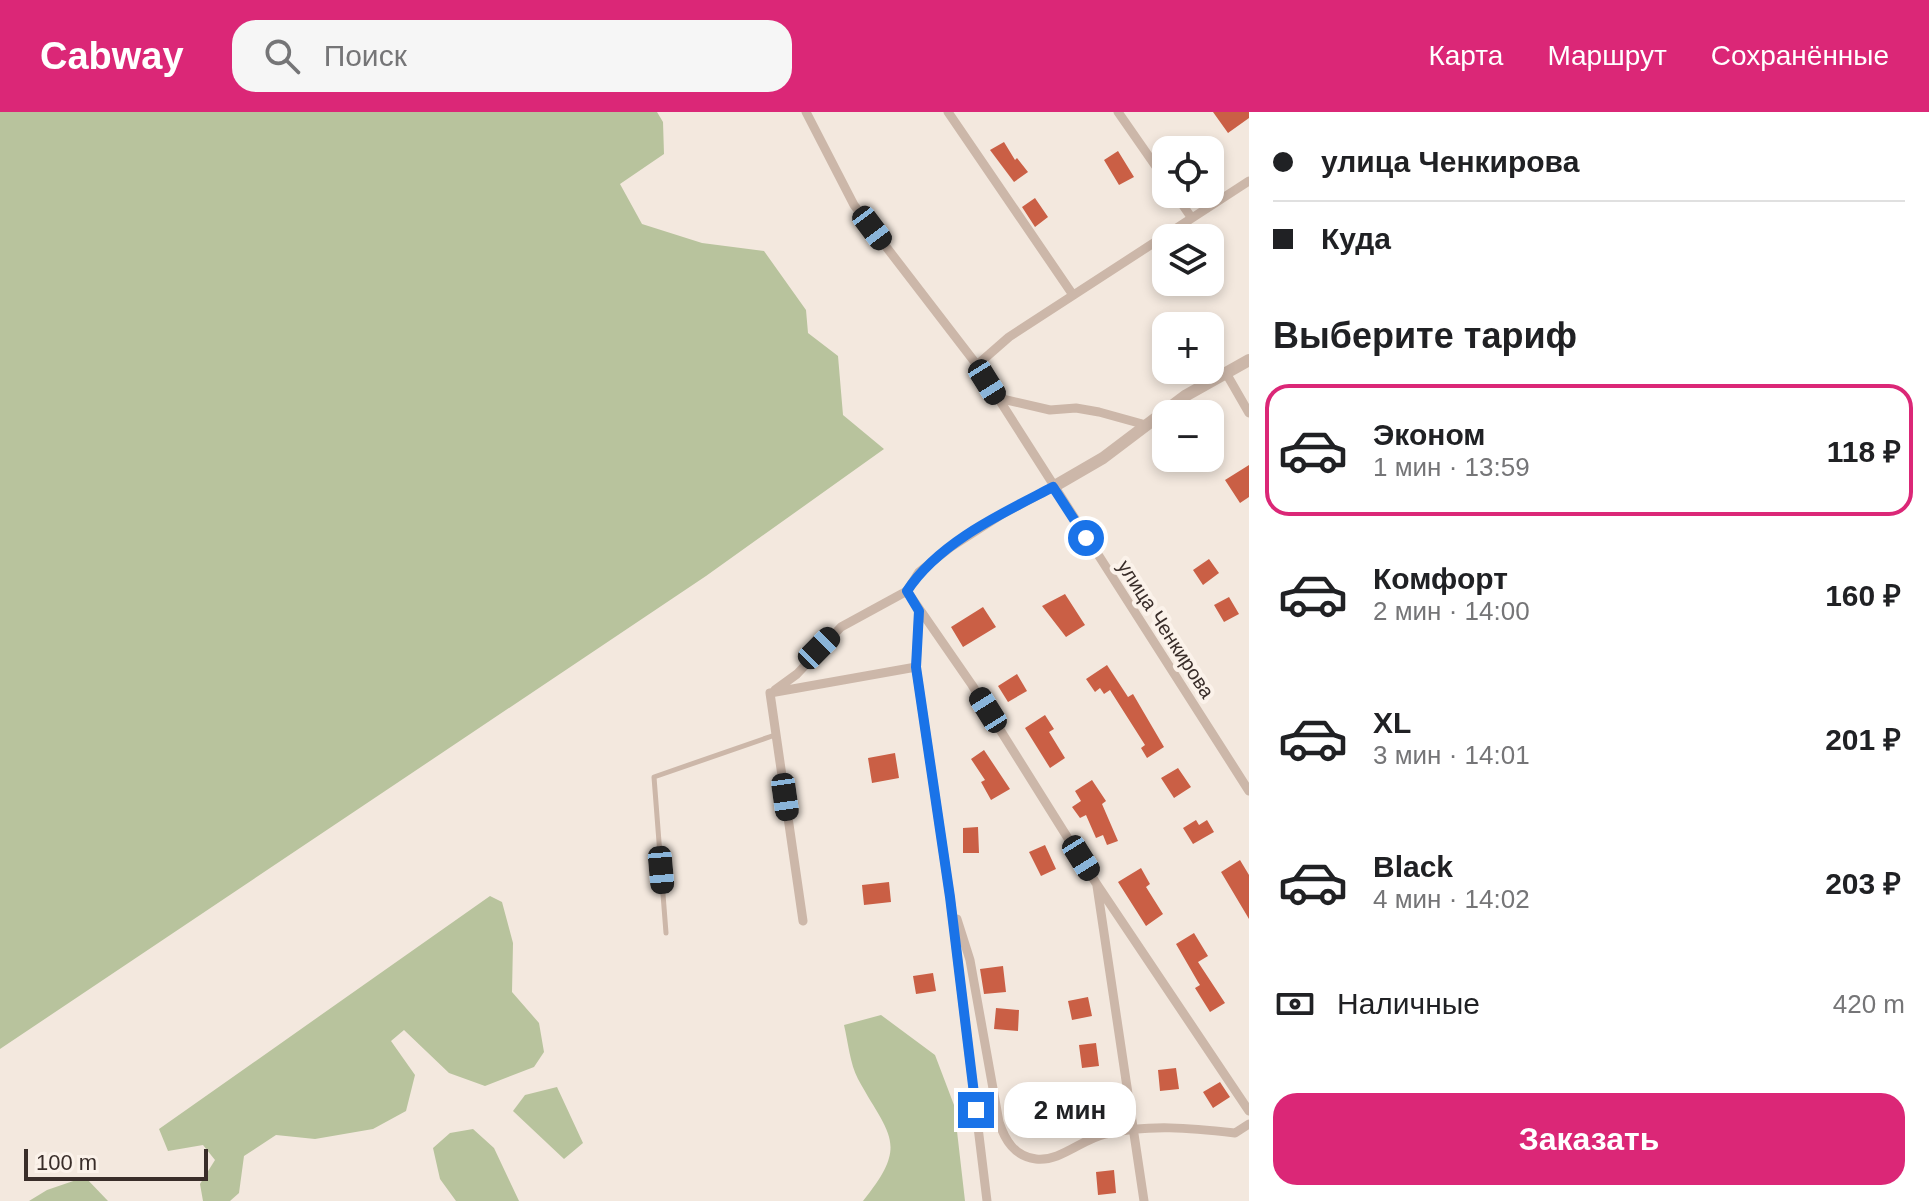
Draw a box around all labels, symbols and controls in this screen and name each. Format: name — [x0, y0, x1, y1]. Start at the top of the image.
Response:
search box — [232, 20, 792, 92]
icon: search — [260, 34, 304, 78]
text: Cabway — [40, 35, 184, 77]
text: Поиск — [324, 39, 407, 72]
text: Карта — [1428, 40, 1503, 71]
text: Маршрут — [1547, 40, 1667, 71]
text: Сохранённые — [1711, 40, 1889, 71]
map controls — [1152, 136, 1224, 472]
button: locate — [1152, 136, 1224, 208]
text: улица Ченкирова — [1321, 145, 1579, 178]
car — [848, 202, 896, 254]
text: Куда — [1321, 222, 1391, 255]
button: layers — [1152, 224, 1224, 296]
button: + — [1152, 312, 1224, 384]
text: Выберите тариф — [1273, 315, 1577, 356]
car — [964, 355, 1010, 409]
button: − — [1152, 400, 1224, 472]
icon: car — [1277, 414, 1349, 486]
text: Эконом — [1373, 418, 1486, 451]
text: 118 ₽ — [1827, 435, 1901, 468]
text: 1 мин · 13:59 — [1373, 452, 1530, 482]
route start — [1068, 520, 1104, 556]
street label: улица Ченкирова — [1113, 556, 1219, 703]
icon: car — [1277, 558, 1349, 630]
text: Комфорт — [1373, 562, 1508, 595]
text: 160 ₽ — [1825, 579, 1901, 612]
text: 2 мин · 14:00 — [1373, 596, 1530, 626]
car — [794, 623, 844, 673]
car — [965, 683, 1011, 737]
icon: car — [1277, 702, 1349, 774]
text: XL — [1373, 706, 1411, 739]
text: 201 ₽ — [1825, 723, 1901, 756]
text: 3 мин · 14:01 — [1373, 740, 1530, 770]
car — [770, 772, 800, 822]
car — [1058, 831, 1104, 885]
car — [647, 845, 675, 895]
icon: car — [1277, 846, 1349, 918]
text: Black — [1373, 850, 1453, 883]
text: 203 ₽ — [1825, 867, 1901, 900]
text: 4 мин · 14:02 — [1373, 884, 1530, 914]
icon: cash — [1273, 982, 1317, 1026]
text: Наличные — [1337, 987, 1480, 1020]
text: 420 m — [1833, 989, 1905, 1019]
callout: 2 мин — [1004, 1082, 1136, 1138]
route end — [958, 1092, 994, 1128]
button: Заказать — [1273, 1093, 1905, 1185]
text: 2 мин — [1034, 1095, 1106, 1125]
scale bar — [24, 1145, 208, 1181]
text: 100 m — [36, 1150, 97, 1175]

